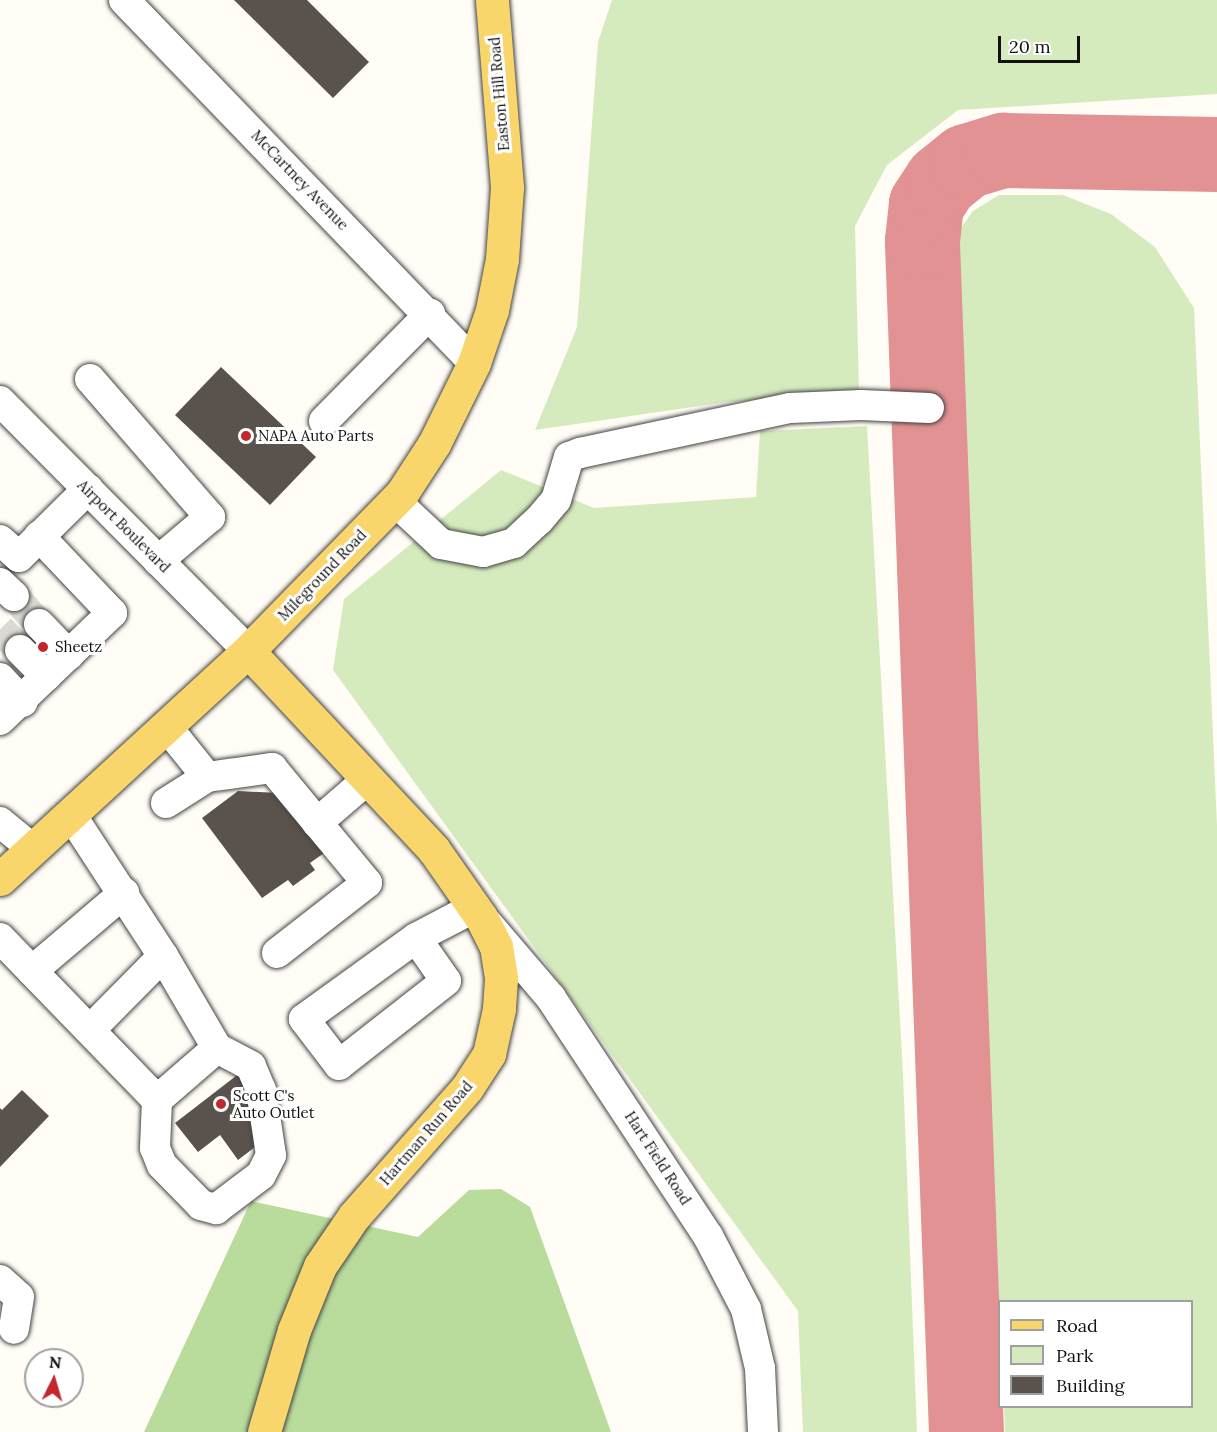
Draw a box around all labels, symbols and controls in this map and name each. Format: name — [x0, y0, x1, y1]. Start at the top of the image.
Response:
scale bar — [1001, 24, 1084, 62]
text: 20 m — [1009, 35, 1051, 58]
street label: Easton Hill Road — [485, 36, 513, 152]
street label: McCartney Avenue — [248, 126, 352, 234]
place label: NAPA Auto Parts — [258, 427, 374, 445]
marker: NAPA Auto Parts — [239, 429, 253, 443]
street label: Airport Boulevard — [74, 476, 174, 576]
street label: Mileground Road — [274, 526, 370, 624]
place label: Sheetz — [55, 638, 102, 656]
marker: Sheetz — [36, 640, 50, 654]
street label: Hartman Run Road — [376, 1077, 476, 1189]
place label: Scott C's Auto Outlet — [233, 1086, 314, 1121]
marker: Scott C's Auto Outlet — [214, 1097, 228, 1111]
street label: Hart Field Road — [621, 1108, 695, 1208]
legend — [998, 1300, 1193, 1408]
text: Road — [1056, 1314, 1098, 1337]
text: Park — [1056, 1344, 1093, 1367]
north arrow — [24, 1348, 84, 1408]
text: N — [48, 1352, 62, 1373]
text: Building — [1056, 1374, 1124, 1397]

